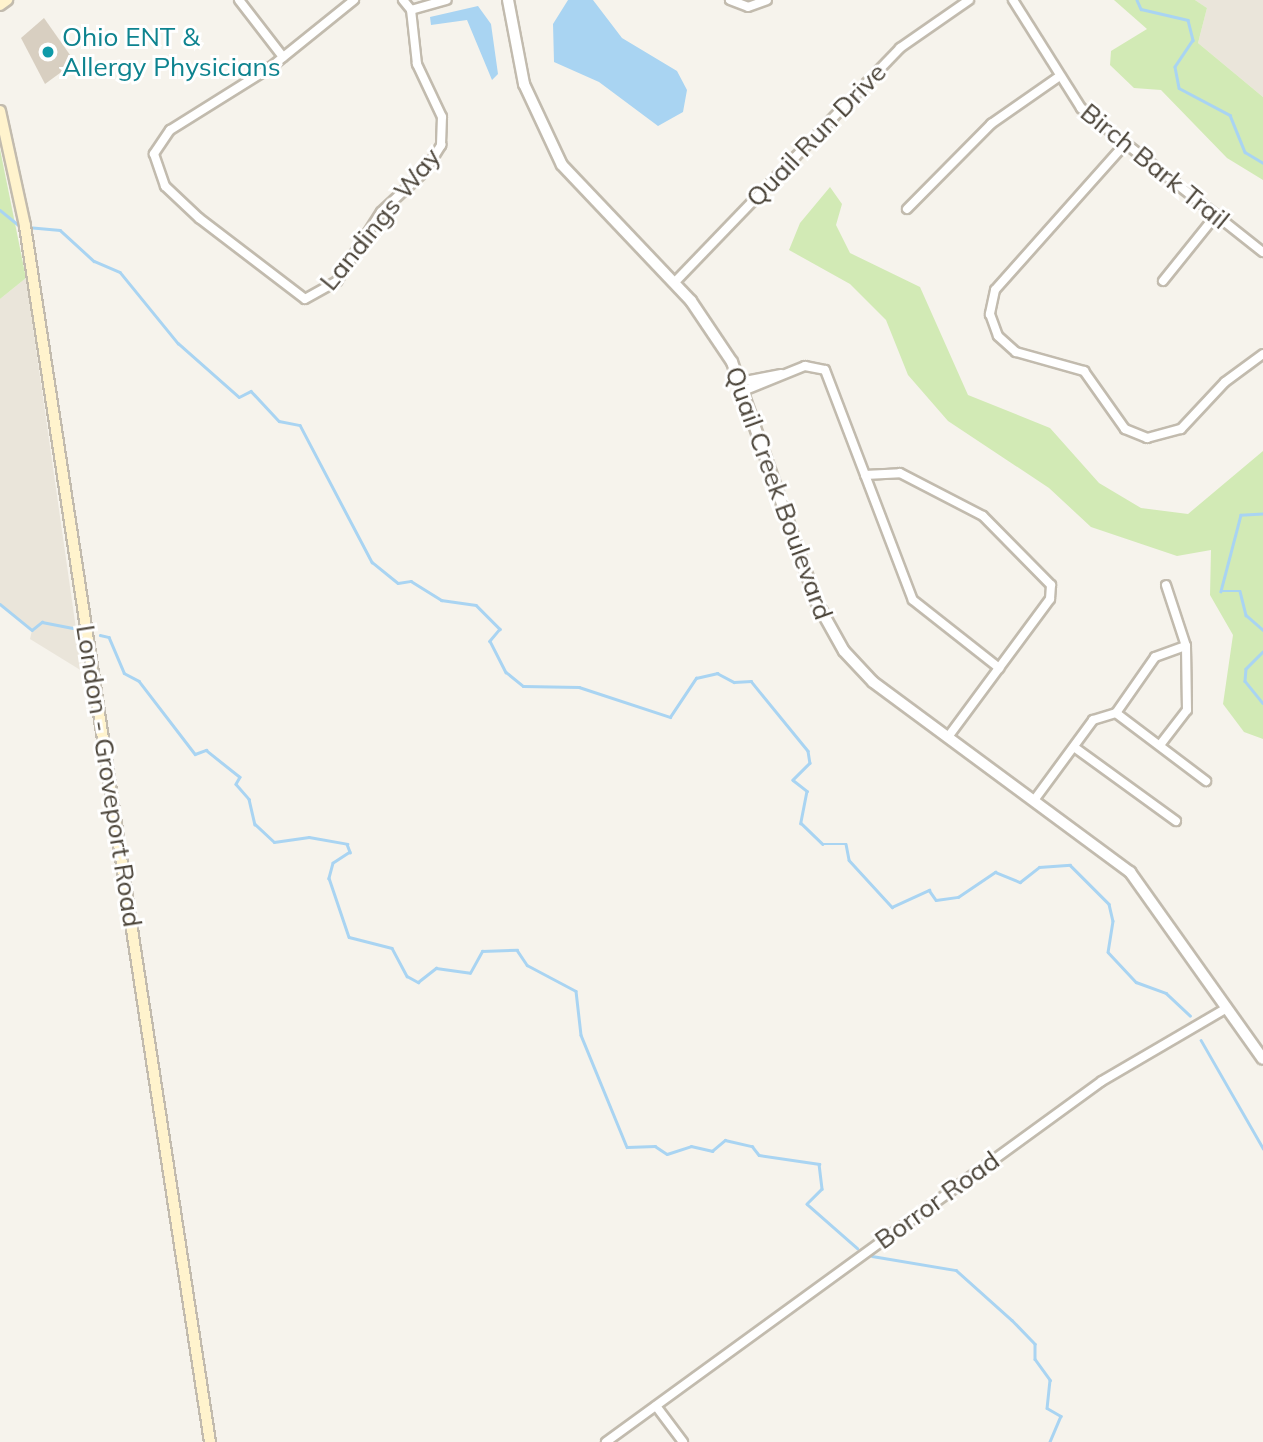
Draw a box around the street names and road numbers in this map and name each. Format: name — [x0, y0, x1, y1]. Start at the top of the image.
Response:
street label: Quail Run Drive — [740, 57, 892, 213]
street label: Birch Bark Trail — [1074, 97, 1236, 235]
street label: Landings Way — [313, 142, 447, 296]
street label: Quail Creek Boulevard — [719, 362, 839, 624]
street label: London - Groveport Road — [70, 623, 148, 929]
street label: Borror Road — [869, 1144, 1005, 1256]

